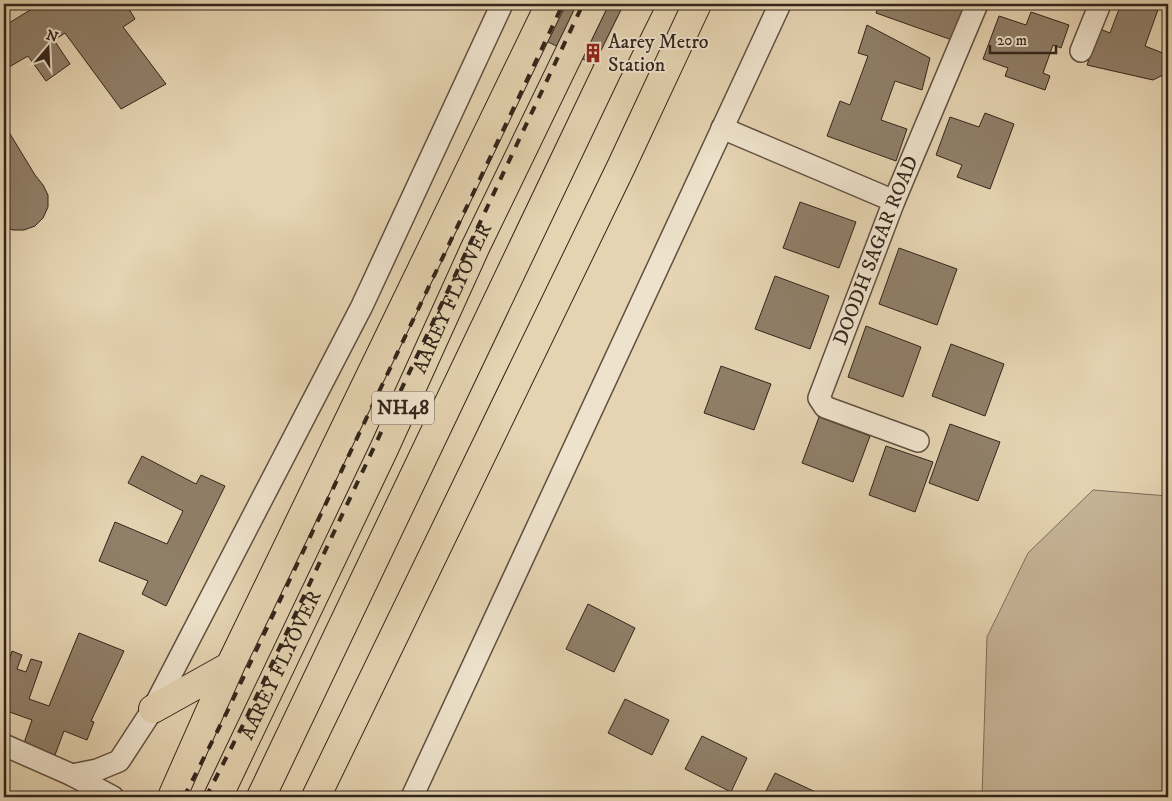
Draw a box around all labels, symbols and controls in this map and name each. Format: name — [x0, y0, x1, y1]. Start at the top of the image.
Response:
north arrow — [22, 22, 72, 72]
scale bar — [990, 22, 1056, 54]
text: N — [44, 26, 61, 47]
place label: Aarey Metro Station — [608, 30, 709, 78]
text: 20 m — [997, 31, 1027, 50]
building icon: Aarey Metro Station — [582, 42, 604, 64]
street label: DOODH SAGAR ROAD — [828, 152, 924, 349]
street label: AAREY FLYOVER — [407, 219, 498, 377]
road number: NH48 — [372, 392, 434, 424]
street label: AAREY FLYOVER — [235, 587, 327, 744]

